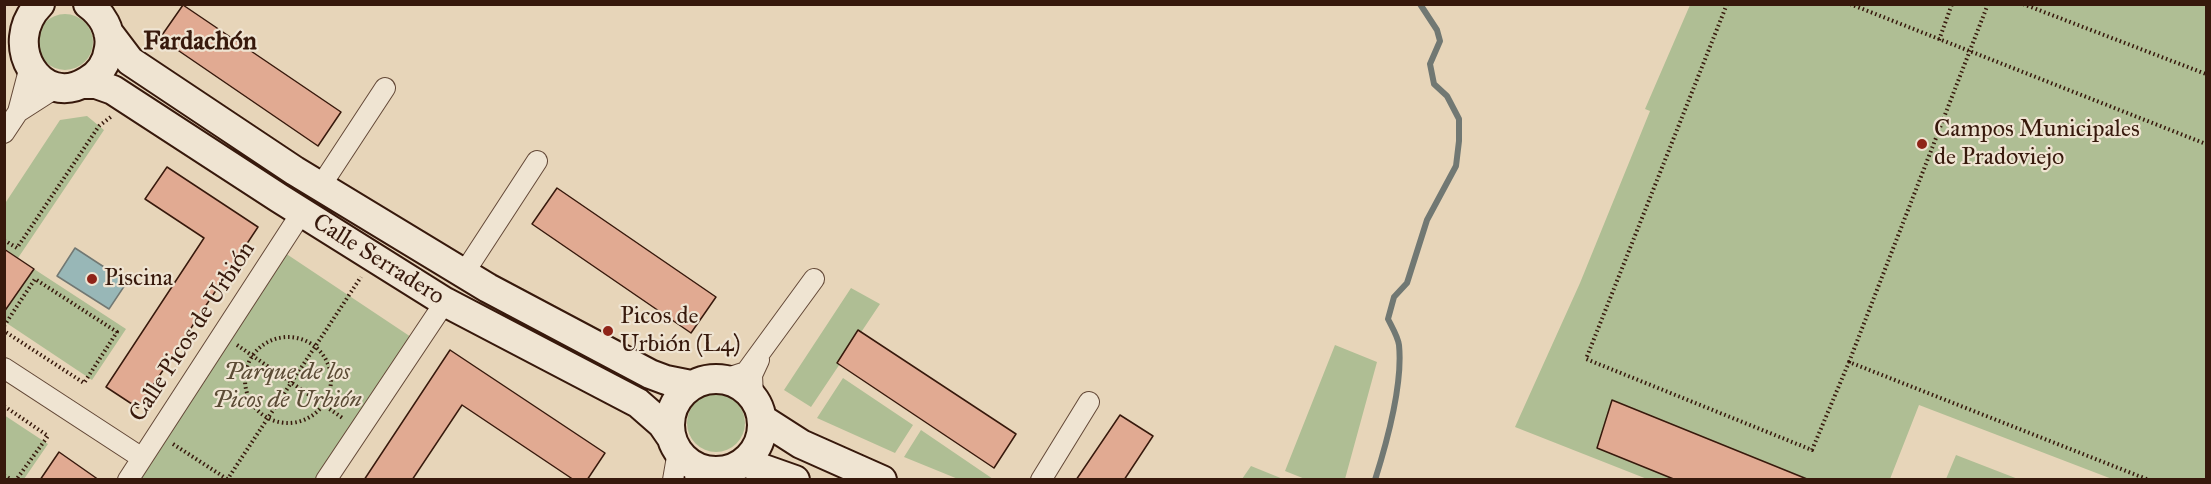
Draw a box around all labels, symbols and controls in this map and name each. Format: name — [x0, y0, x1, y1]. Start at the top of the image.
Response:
district label: Fardachón — [143, 27, 257, 59]
place label: Campos Municipales de Pradoviejo — [1934, 116, 2140, 172]
marker: Campos Municipales de Pradoviejo — [1915, 137, 1929, 151]
street label: Calle Serradero — [307, 208, 449, 312]
street label: Calle Picos de Urbión — [124, 237, 262, 427]
place label: Piscina — [104, 265, 173, 293]
marker: Piscina — [85, 272, 99, 286]
place label: Picos de Urbión (L4) — [620, 303, 741, 359]
marker: Picos de Urbión (L4) — [601, 324, 615, 338]
park label: Parque de los Picos de Urbión — [212, 359, 362, 415]

